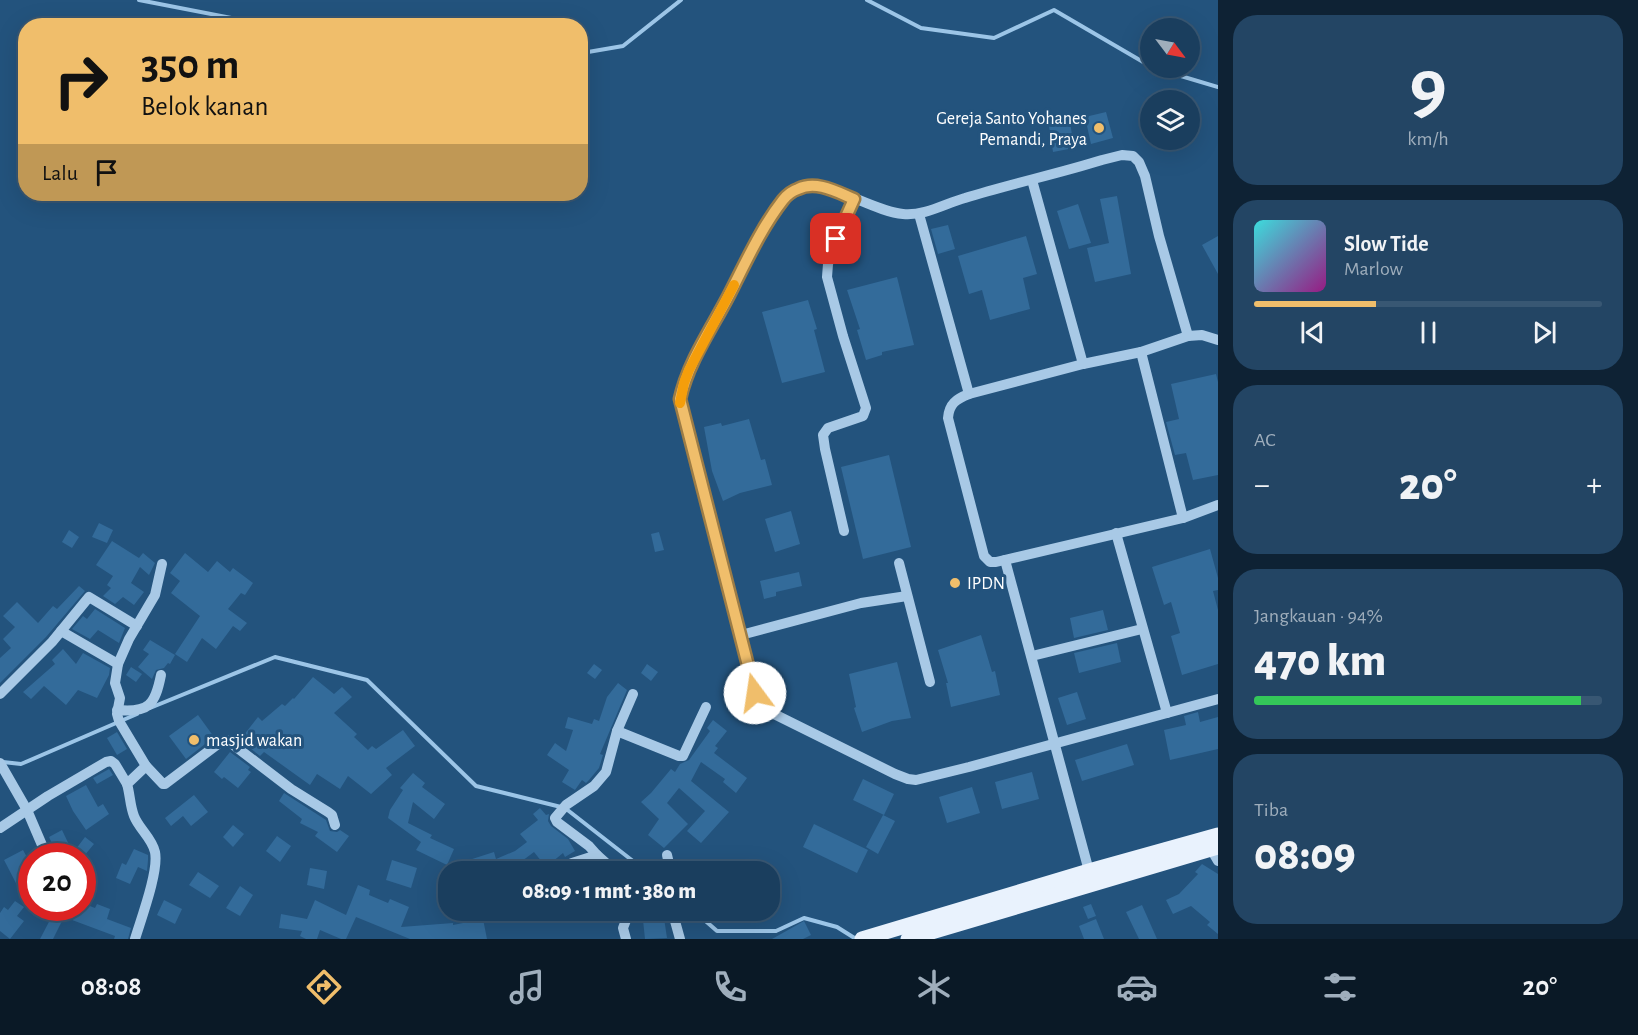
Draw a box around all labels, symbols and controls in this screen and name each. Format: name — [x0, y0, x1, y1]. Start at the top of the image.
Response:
north arrow — [1140, 18, 1200, 78]
map controls — [1140, 18, 1200, 150]
icon: right — [42, 42, 120, 120]
text: 350 m — [141, 44, 239, 86]
text: 9 — [1409, 49, 1447, 127]
button: layers — [1140, 90, 1200, 150]
text: Belok kanan — [141, 93, 268, 120]
place label: Gereja Santo Yohanes Pemandi, Praya — [936, 110, 1087, 149]
marker: Gereja Santo Yohanes Pemandi, Praya — [1092, 121, 1106, 135]
text: km/h — [1407, 129, 1449, 149]
icon: arrive — [90, 156, 123, 189]
text: Lalu — [42, 162, 78, 184]
pin — [810, 213, 861, 264]
icon: arrive — [819, 222, 852, 255]
text: Slow Tide — [1344, 233, 1429, 255]
text: Marlow — [1344, 259, 1403, 279]
icon: previous — [1296, 316, 1329, 349]
icon: pause — [1412, 316, 1445, 349]
icon: next — [1528, 316, 1561, 349]
text: AC — [1254, 430, 1276, 450]
text: 20° — [1399, 463, 1457, 508]
text: − — [1254, 469, 1270, 502]
text: + — [1586, 469, 1602, 502]
place label: IPDN — [967, 575, 1005, 593]
marker: IPDN — [948, 576, 962, 590]
text: Jangkauan · 94% — [1254, 606, 1383, 626]
text: 470 km — [1254, 639, 1386, 684]
position arrow — [723, 661, 787, 725]
place label: masjid wakan — [206, 732, 302, 750]
marker: masjid wakan — [187, 733, 201, 747]
text: Tiba — [1254, 800, 1288, 820]
text: 08:09 — [1254, 833, 1355, 878]
speed limit sign: 20 — [18, 843, 96, 921]
text: 08:09 · 1 mnt · 380 m — [522, 880, 696, 902]
icon: directions — [303, 966, 345, 1008]
icon: music — [506, 966, 548, 1008]
icon: phone — [709, 966, 751, 1008]
icon: climate — [913, 966, 955, 1008]
icon: car — [1116, 966, 1158, 1008]
icon: filters — [1319, 966, 1361, 1008]
text: 08:08 — [81, 973, 142, 1000]
text: 20° — [1523, 973, 1557, 1000]

